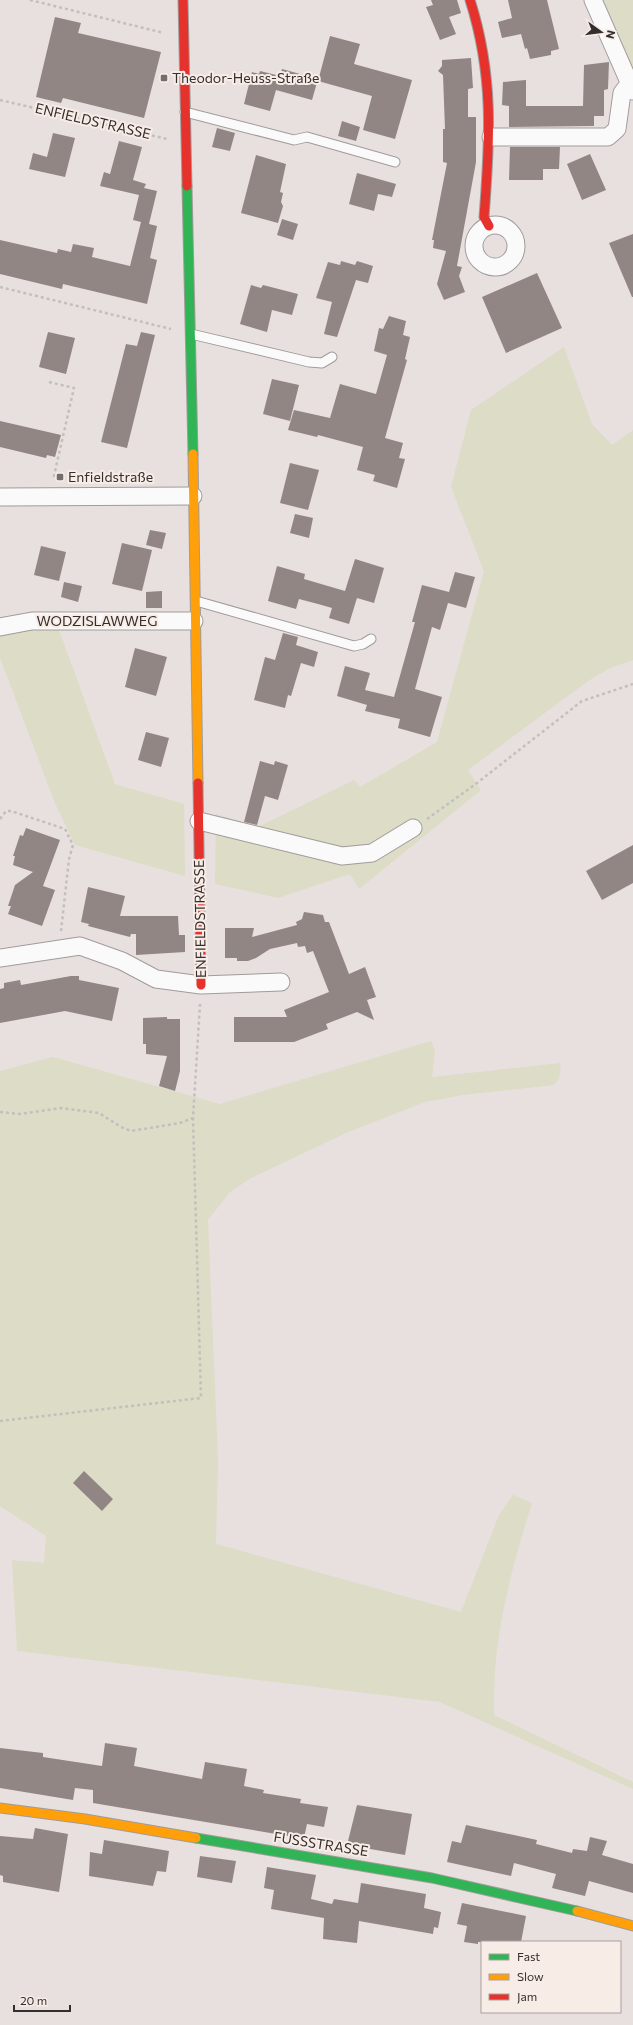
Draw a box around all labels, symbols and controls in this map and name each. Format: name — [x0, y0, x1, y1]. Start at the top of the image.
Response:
north arrow — [581, 12, 621, 52]
text: N — [604, 29, 618, 40]
place label: Theodor-Heuss-Straße — [172, 69, 320, 86]
marker: Theodor-Heuss-Straße — [159, 73, 169, 83]
street label: ENFIELDSTRASSE — [34, 99, 153, 142]
place label: Enfieldstraße — [68, 468, 153, 485]
marker: Enfieldstraße — [55, 472, 65, 482]
street label: WODZISLAWWEG — [37, 612, 157, 629]
street label: ENFIELDSTRASSE — [190, 860, 209, 978]
street label: FUSSSTRASSE — [273, 1828, 370, 1859]
legend — [481, 1941, 621, 2013]
text: Fast — [517, 1949, 540, 1963]
text: Slow — [517, 1969, 544, 1983]
scale bar — [14, 1987, 70, 2013]
text: Jam — [517, 1989, 537, 2004]
text: 20 m — [20, 1993, 47, 2007]

